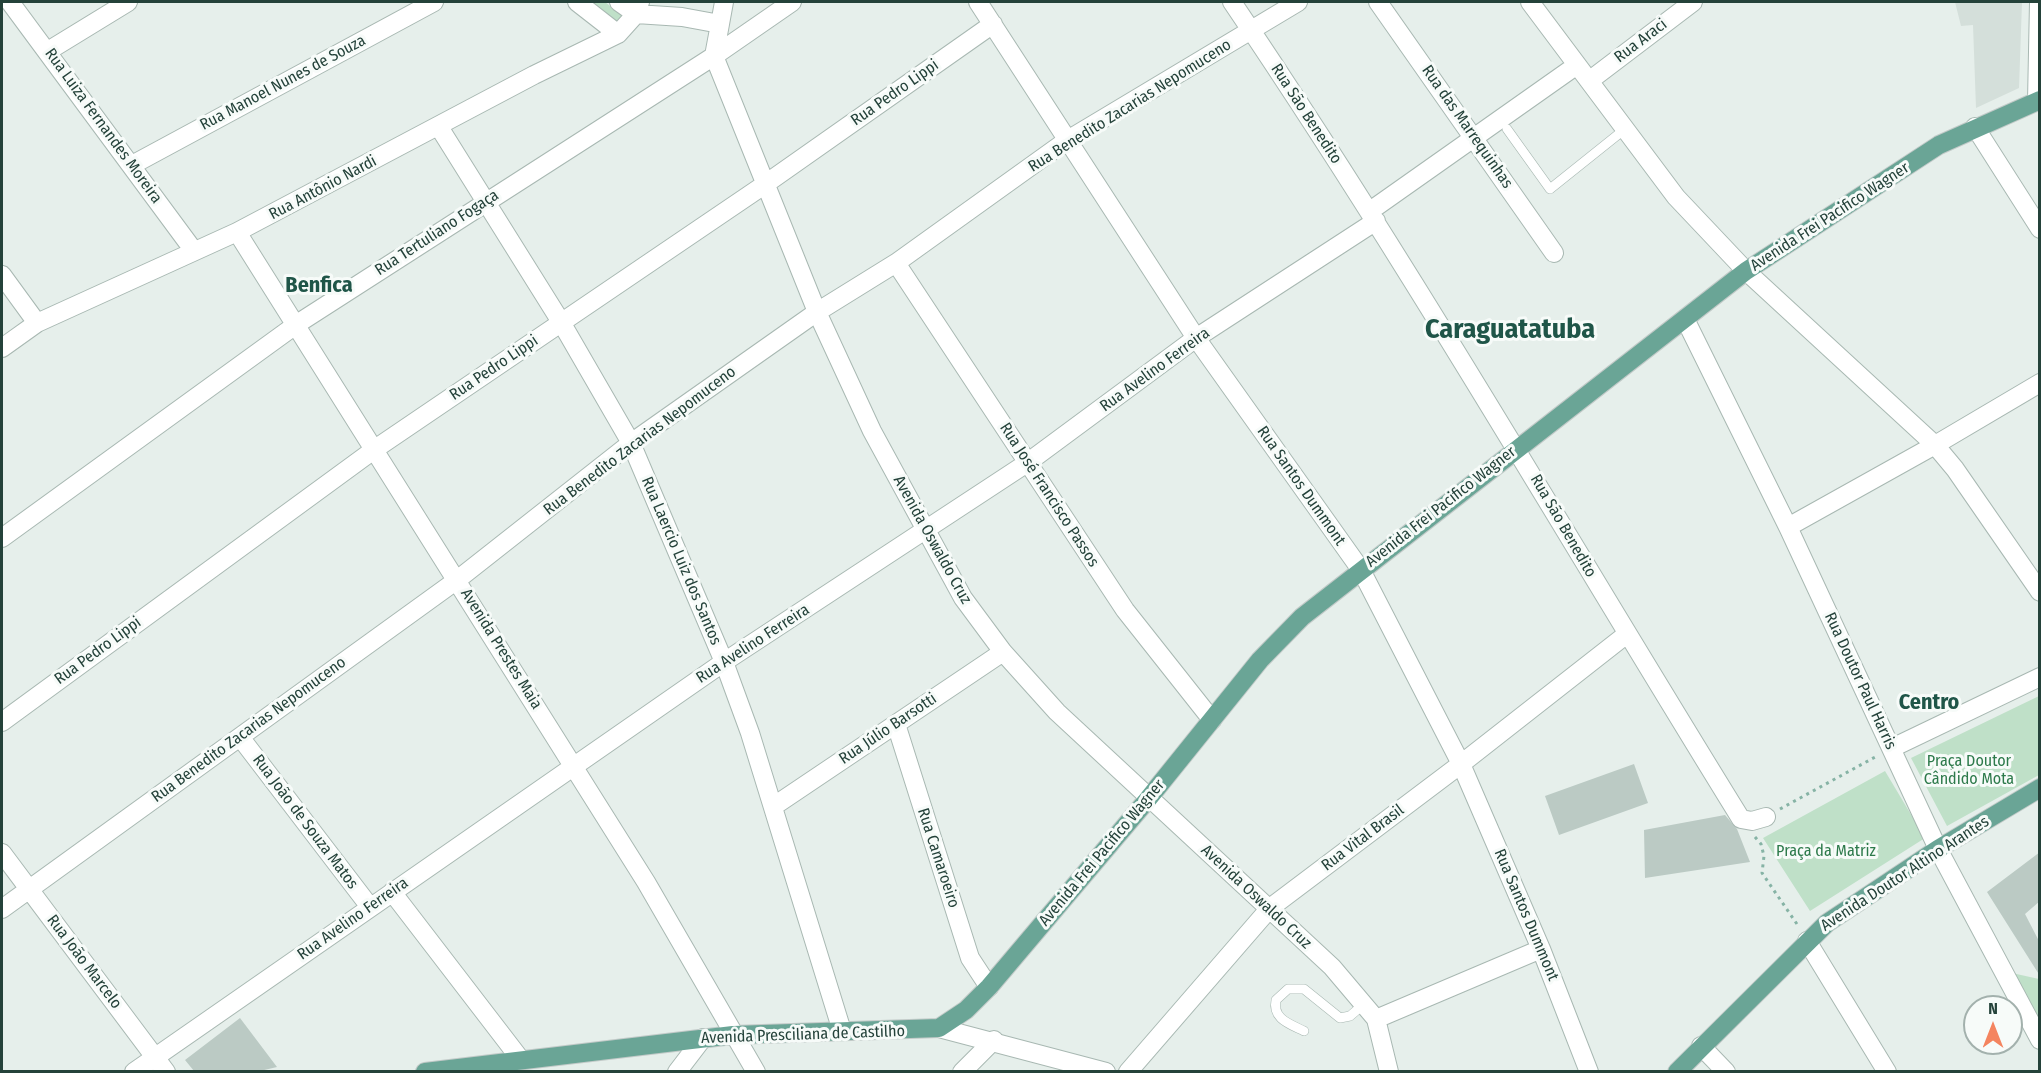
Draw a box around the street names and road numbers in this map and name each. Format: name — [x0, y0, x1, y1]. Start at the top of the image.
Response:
street label: Rua Araci — [1611, 15, 1671, 67]
street label: Rua Manoel Nunes de Souza — [197, 31, 369, 135]
street label: Rua Benedito Zacarias Nepomuceno — [1025, 35, 1235, 177]
street label: Rua Luiza Fernandes Moreira — [40, 45, 166, 207]
street label: Rua Pedro Lippi — [847, 56, 943, 130]
street label: Rua São Benedito — [1266, 60, 1346, 168]
street label: Rua das Marrequinhas — [1417, 62, 1517, 192]
street label: Rua Antônio Nardi — [266, 152, 380, 224]
street label: Avenida Frei Pacifico Wagner — [1747, 158, 1913, 276]
street label: Rua Tertuliano Fogaça — [372, 186, 502, 280]
street label: Rua Avelino Ferreira — [1096, 324, 1214, 416]
street label: Rua Pedro Lippi — [446, 331, 542, 405]
street label: Rua Benedito Zacarias Nepomuceno — [540, 362, 740, 520]
street label: Rua José Francisco Passos — [995, 419, 1103, 571]
street label: Rua Santos Dummont — [1253, 423, 1349, 549]
street label: Avenida Frei Pacifico Wagner — [1362, 442, 1520, 572]
street label: Rua São Benedito — [1526, 471, 1600, 581]
street label: Avenida Oswaldo Cruz — [889, 472, 975, 608]
street label: Rua Laercio Luiz dos Santos — [637, 474, 725, 648]
street label: Avenida Prestes Maia — [456, 585, 546, 713]
street label: Rua Avelino Ferreira — [693, 600, 813, 688]
street label: Rua Doutor Paul Harris — [1820, 610, 1900, 752]
street label: Rua Pedro Lippi — [51, 613, 145, 689]
street label: Rua Benedito Zacarias Nepomuceno — [148, 653, 350, 807]
street label: Rua Júlio Barsotti — [836, 689, 940, 769]
street label: Rua João de Souza Matos — [248, 751, 362, 893]
street label: Avenida Frei Pacifico Wagner — [1035, 776, 1169, 930]
street label: Rua Vital Brasil — [1318, 801, 1408, 875]
street label: Rua Camaroeiro — [913, 806, 963, 910]
street label: Avenida Doutor Altino Arantes — [1817, 812, 1993, 936]
street label: Avenida Oswaldo Cruz — [1197, 841, 1315, 953]
street label: Rua Santos Dummont — [1490, 846, 1562, 984]
street label: Rua Avelino Ferreira — [294, 874, 412, 964]
street label: Rua João Marcelo — [42, 911, 126, 1013]
street label: Avenida Presciliana de Castilho — [701, 1022, 905, 1048]

